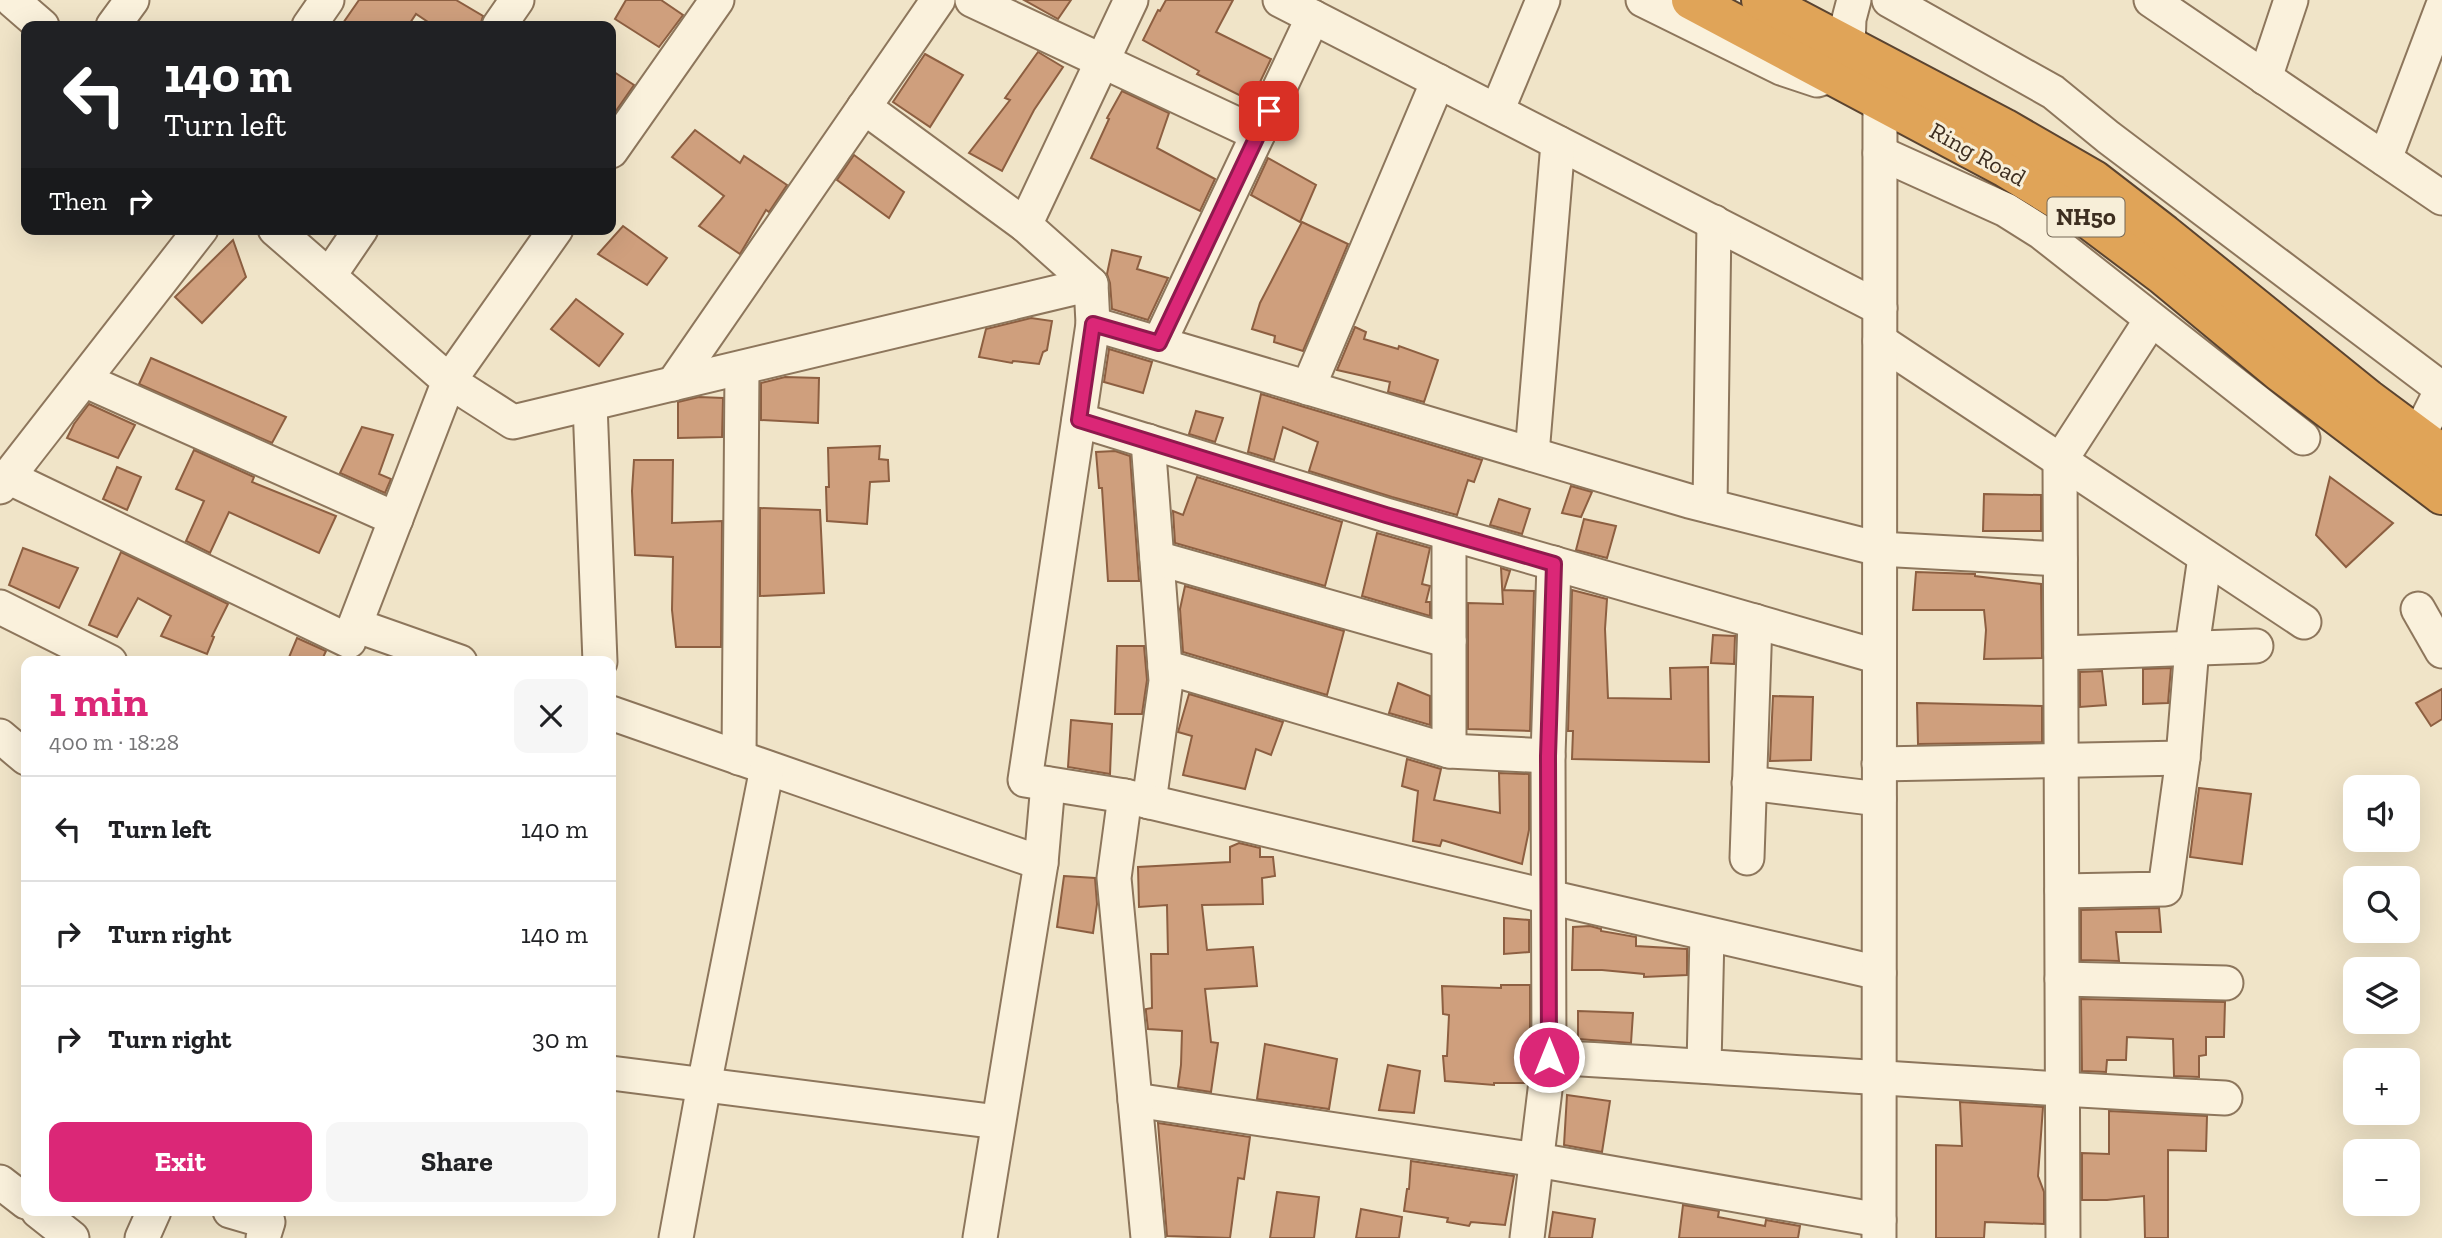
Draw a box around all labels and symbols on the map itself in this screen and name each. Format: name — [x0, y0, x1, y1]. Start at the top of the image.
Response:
pin — [1239, 81, 1299, 141]
street label: Ring Road — [1925, 116, 2031, 192]
road number: NH50 — [2048, 198, 2124, 236]
position arrow — [1512, 1020, 1586, 1094]

